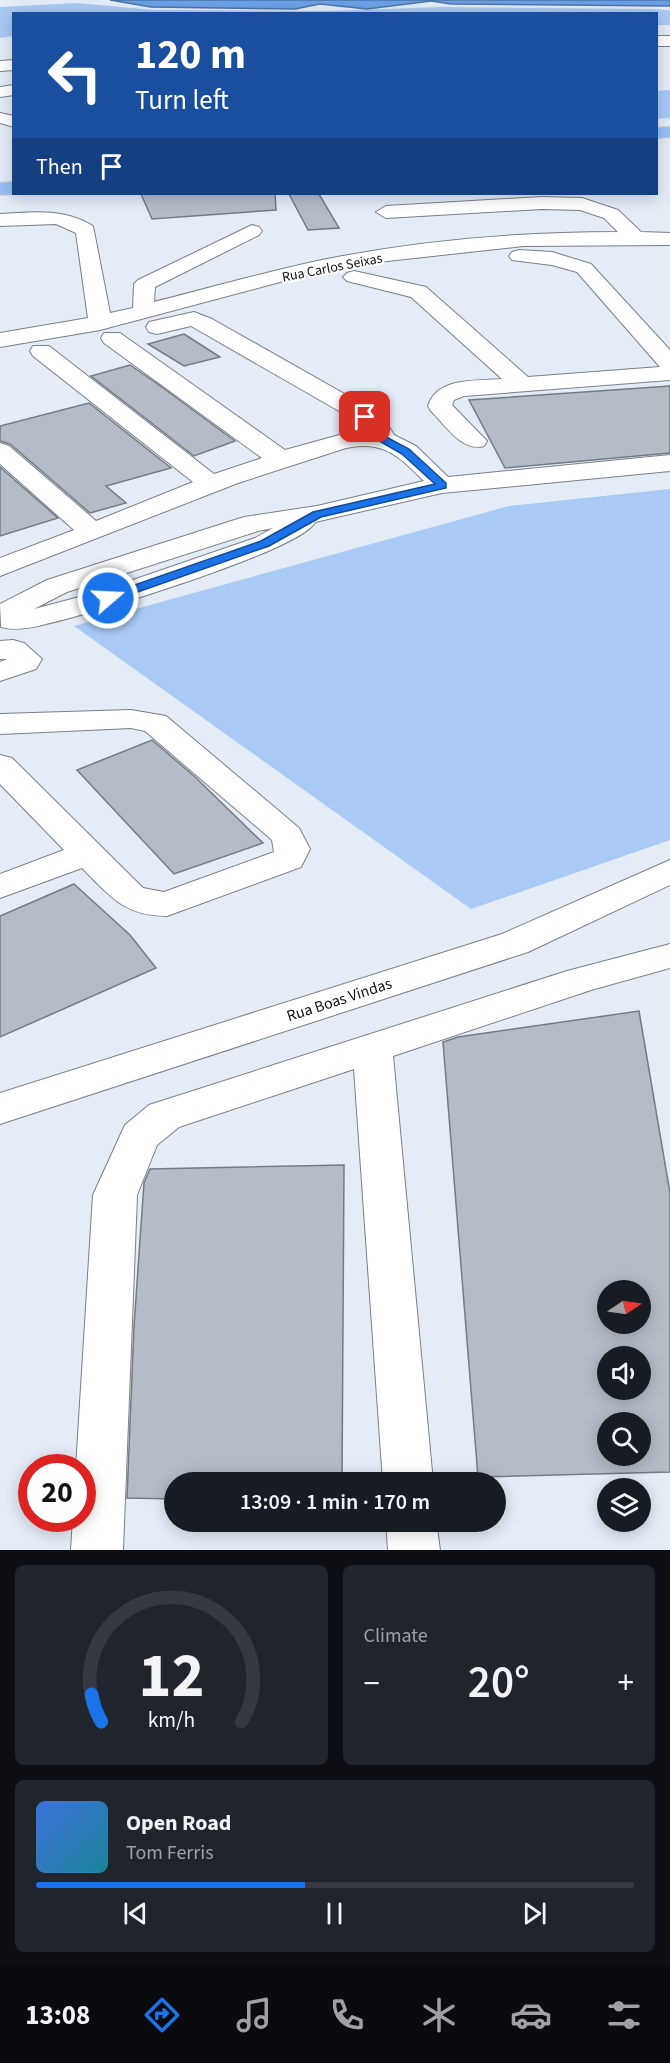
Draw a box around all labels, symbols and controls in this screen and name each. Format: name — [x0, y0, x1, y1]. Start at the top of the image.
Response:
text: 120 m — [135, 25, 246, 85]
icon: left — [36, 36, 114, 114]
text: Turn left — [135, 81, 229, 120]
icon: arrive — [95, 150, 128, 183]
text: Then — [36, 151, 83, 183]
street label: Rua Carlos Seixas — [280, 248, 384, 288]
pin — [339, 391, 390, 442]
icon: arrive — [348, 400, 381, 433]
position arrow — [76, 566, 140, 630]
street label: Rua Boas Vindas — [284, 972, 395, 1027]
north arrow — [597, 1280, 651, 1334]
map controls — [597, 1280, 651, 1532]
button: sound — [597, 1346, 651, 1400]
button: search — [597, 1412, 651, 1466]
speed limit sign: 20 — [18, 1454, 96, 1532]
button: layers — [597, 1478, 651, 1532]
text: 13:09 · 1 min · 170 m — [240, 1486, 430, 1518]
text: Climate — [364, 1622, 428, 1650]
text: 12 — [138, 1632, 204, 1721]
text: 20° — [468, 1651, 530, 1715]
text: − — [364, 1660, 380, 1707]
text: + — [618, 1660, 634, 1707]
text: km/h — [147, 1705, 195, 1736]
text: Open Road — [126, 1807, 231, 1839]
text: Tom Ferris — [126, 1839, 214, 1867]
icon: previous — [119, 1897, 152, 1930]
icon: pause — [318, 1897, 351, 1930]
icon: next — [518, 1897, 551, 1930]
icon: directions — [141, 1994, 183, 2036]
icon: music — [233, 1994, 275, 2036]
icon: phone — [326, 1994, 368, 2036]
icon: climate — [418, 1994, 460, 2036]
icon: car — [510, 1994, 552, 2036]
icon: filters — [603, 1994, 645, 2036]
text: 13:08 — [25, 1996, 90, 2035]

